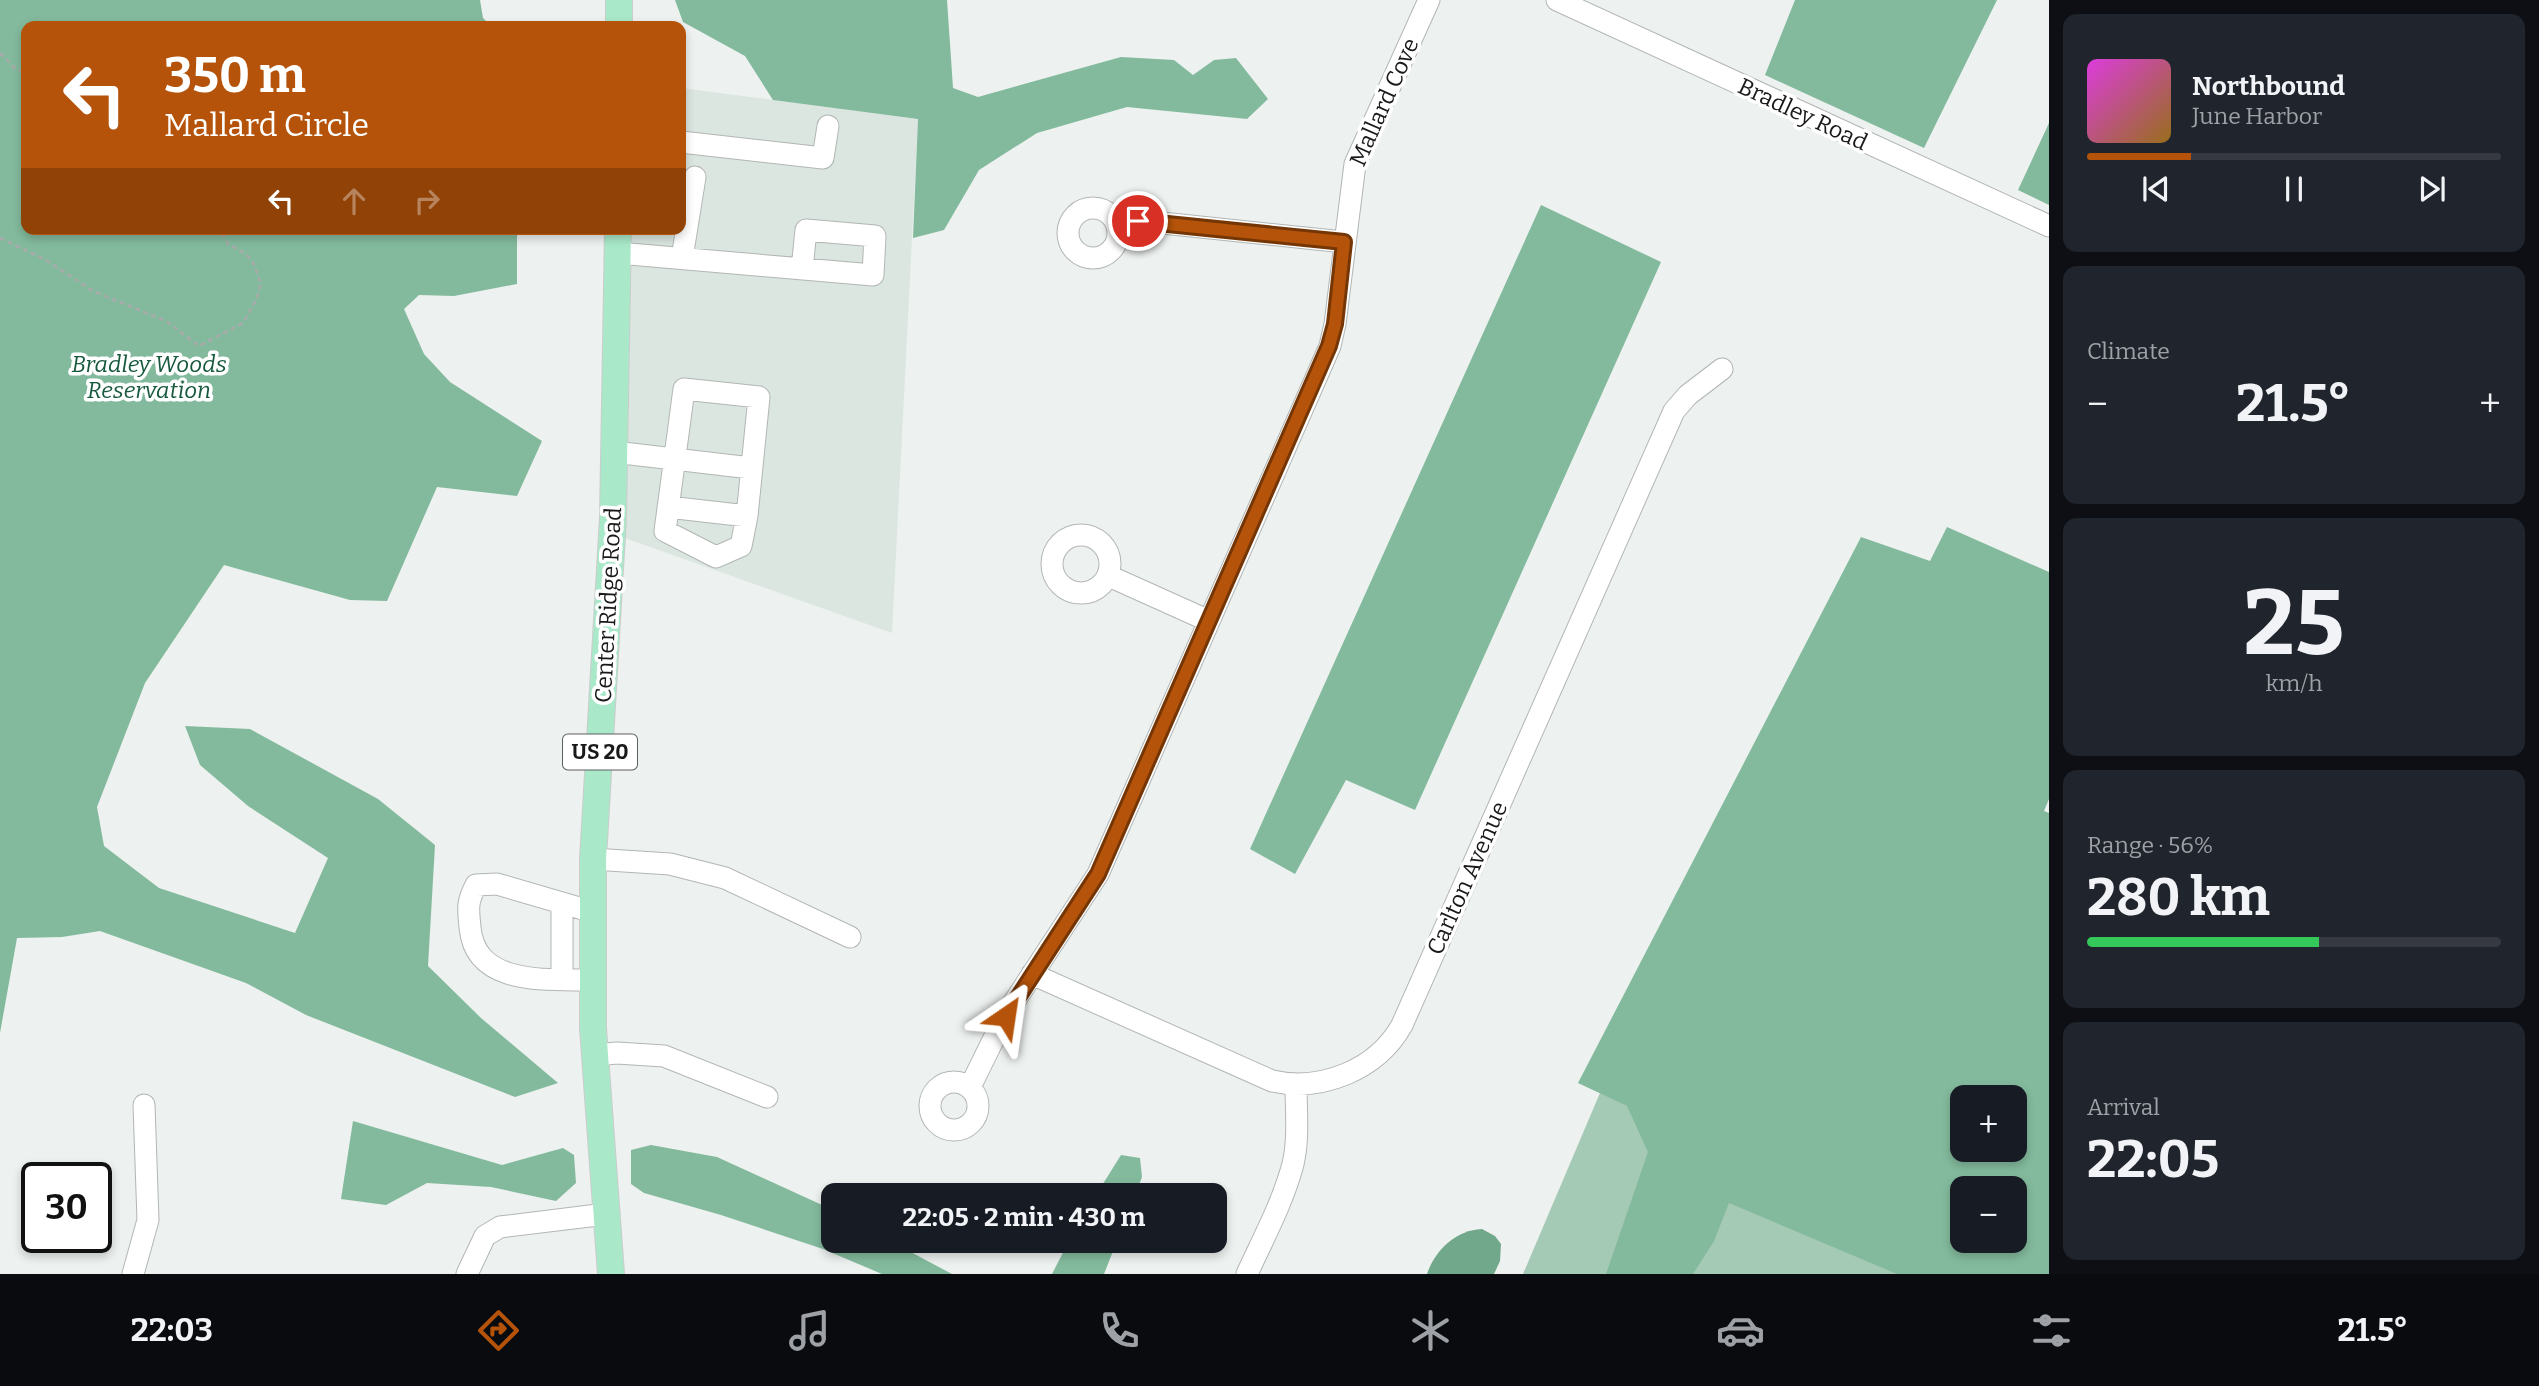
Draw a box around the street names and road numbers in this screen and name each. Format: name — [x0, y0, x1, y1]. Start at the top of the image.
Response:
street label: Mallard Cove — [1343, 34, 1425, 170]
street label: Bradley Road — [1734, 72, 1872, 156]
street label: Center Ridge Road — [589, 506, 627, 704]
road number: US 20 — [563, 734, 637, 770]
street label: Carlton Avenue — [1421, 797, 1513, 959]

